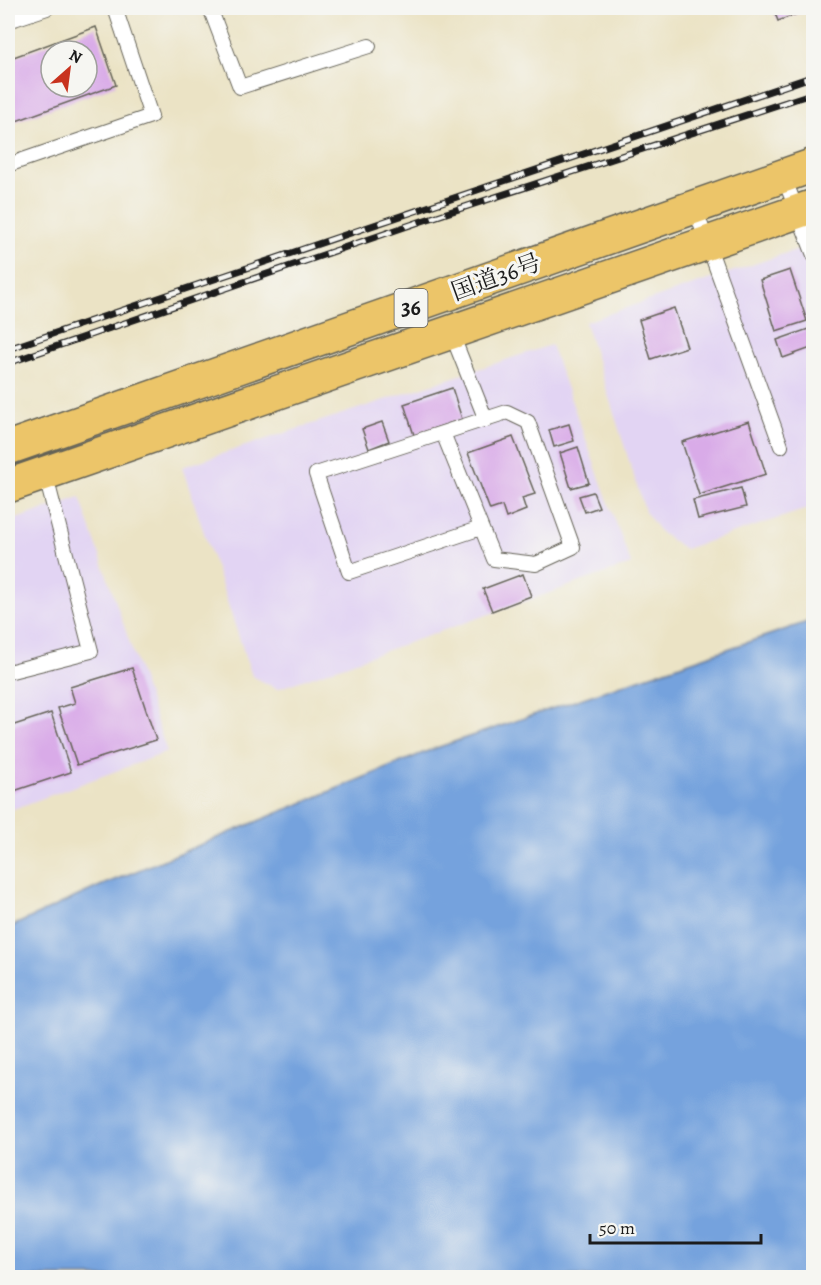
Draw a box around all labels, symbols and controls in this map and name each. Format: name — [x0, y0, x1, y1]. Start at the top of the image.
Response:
north arrow — [39, 39, 99, 99]
text: N — [65, 44, 86, 69]
street label: 国道36号 — [447, 246, 545, 308]
road number: 36 — [394, 289, 428, 327]
scale bar — [590, 1207, 761, 1245]
text: 50 m — [599, 1216, 635, 1240]

